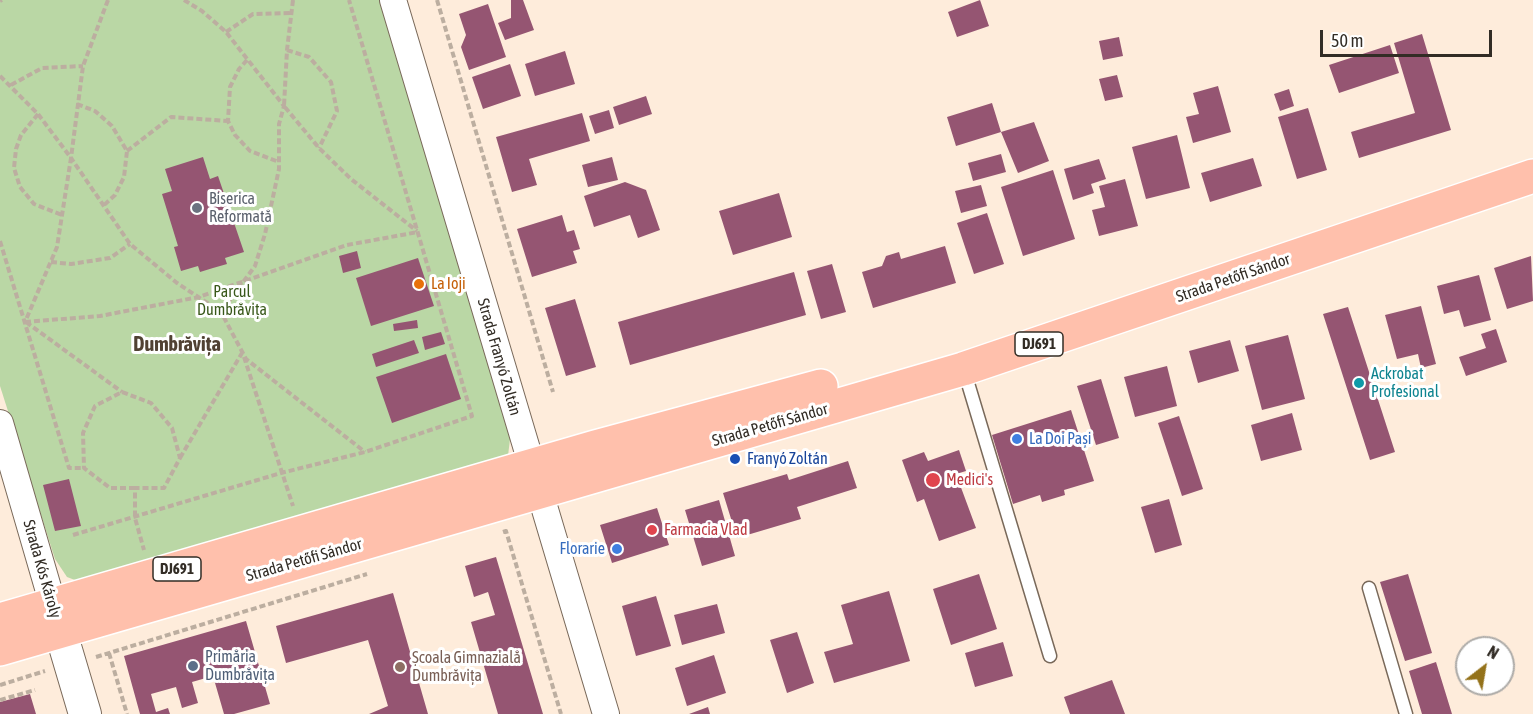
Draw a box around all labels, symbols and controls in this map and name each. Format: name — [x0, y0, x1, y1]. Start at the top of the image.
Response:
scale bar — [1323, 18, 1496, 56]
text: 50 m — [1331, 30, 1363, 51]
place label: Biserica Reformată — [209, 189, 272, 227]
marker: Biserica Reformată — [190, 201, 204, 215]
street label: Strada Petőfi Sándor — [1173, 249, 1293, 307]
place label: La Ioji — [431, 274, 466, 294]
marker: La Ioji — [412, 277, 426, 291]
park label: Parcul Dumbrăvița — [197, 282, 267, 320]
street label: Strada Franyó Zoltán — [473, 296, 525, 418]
road number: DJ691 — [1015, 332, 1063, 356]
district label: Dumbrăvița — [133, 333, 221, 357]
place label: Ackrobat Profesional — [1371, 364, 1439, 402]
marker: Ackrobat Profesional — [1352, 376, 1366, 390]
street label: Strada Petőfi Sándor — [710, 399, 830, 451]
place label: La Doi Pași — [1029, 429, 1091, 449]
marker: La Doi Pași — [1010, 432, 1024, 446]
place label: Franyó Zoltán — [747, 449, 828, 469]
marker: Franyó Zoltán — [728, 452, 742, 466]
place label: Medici's — [946, 470, 993, 490]
marker: Medici's — [924, 471, 942, 489]
street label: Strada Kós Károly — [19, 518, 65, 620]
place label: Farmacia Vlad — [664, 520, 748, 540]
marker: Farmacia Vlad — [645, 523, 659, 537]
street label: Strada Petőfi Sándor — [244, 534, 364, 586]
place label: Florarie — [559, 539, 605, 559]
marker: Florarie — [610, 542, 624, 556]
road number: DJ691 — [153, 557, 201, 581]
north arrow — [1455, 636, 1515, 696]
text: N — [1485, 642, 1502, 662]
place label: Primăria Dumbrăvița — [205, 647, 275, 685]
place label: Școala Gimnazială Dumbrăvița — [412, 648, 521, 686]
marker: Primăria Dumbrăvița — [186, 659, 200, 673]
marker: Școala Gimnazială Dumbrăvița — [393, 660, 407, 674]

